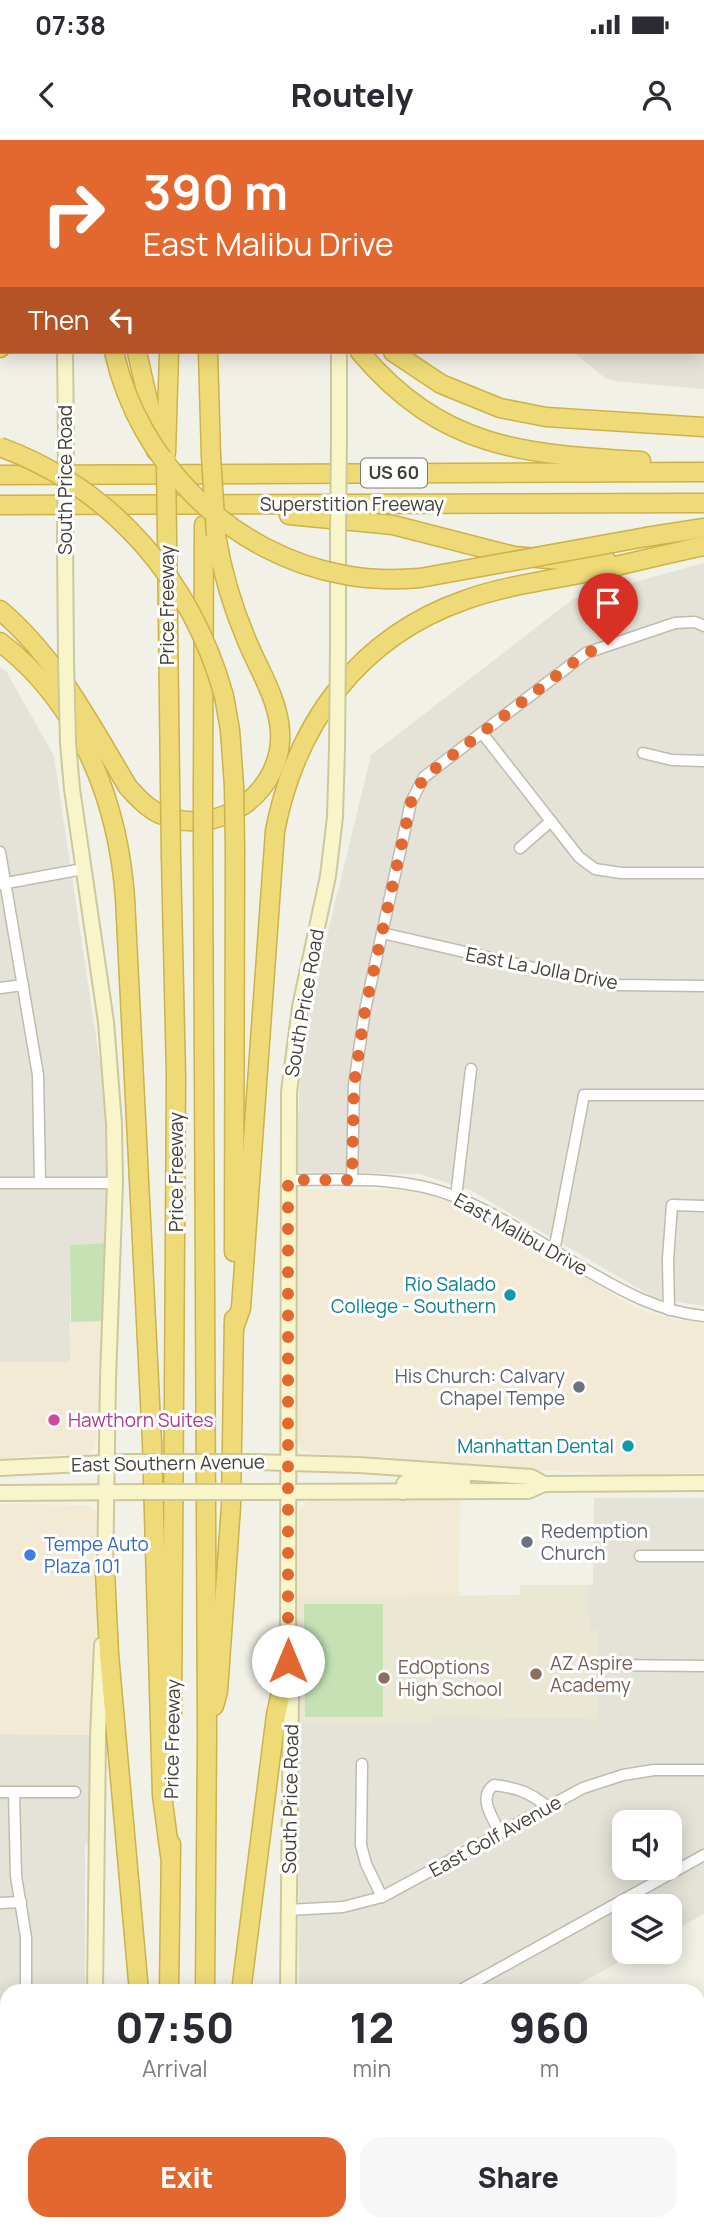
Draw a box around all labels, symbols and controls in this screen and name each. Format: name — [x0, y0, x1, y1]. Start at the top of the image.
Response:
text: 07:38 — [35, 7, 106, 43]
text: Routely — [291, 73, 413, 117]
icon: back — [28, 76, 66, 114]
icon: person — [638, 76, 676, 114]
text: 390 m — [143, 158, 288, 225]
icon: right — [28, 168, 119, 259]
text: East Malibu Drive — [143, 222, 394, 266]
icon: left — [103, 301, 141, 339]
text: Then — [28, 302, 89, 338]
street label: South Price Road — [52, 405, 78, 555]
road number: US 60 — [361, 458, 427, 488]
street label: Superstition Freeway — [260, 491, 444, 517]
street label: Price Freeway — [154, 545, 180, 665]
pin — [578, 573, 638, 645]
icon: arrive — [589, 584, 627, 622]
street label: South Price Road — [278, 927, 330, 1079]
street label: East La Jolla Drive — [464, 940, 620, 996]
street label: Price Freeway — [163, 1112, 189, 1232]
street label: East Malibu Drive — [450, 1187, 592, 1281]
place label: Rio Salado College - Southern — [331, 1271, 496, 1319]
marker: Rio Salado College - Southern — [502, 1287, 518, 1303]
place label: His Church: Calvary Chapel Tempe — [395, 1363, 565, 1411]
marker: His Church: Calvary Chapel Tempe — [571, 1379, 587, 1395]
place label: Hawthorn Suites — [68, 1407, 214, 1433]
marker: Hawthorn Suites — [46, 1412, 62, 1428]
place label: Manhattan Dental — [457, 1433, 614, 1459]
marker: Manhattan Dental — [620, 1438, 636, 1454]
street label: East Southern Avenue — [71, 1448, 265, 1478]
place label: Redemption Church — [541, 1518, 648, 1566]
place label: Tempe Auto Plaza 101 — [44, 1531, 149, 1579]
marker: Redemption Church — [519, 1534, 535, 1550]
marker: Tempe Auto Plaza 101 — [22, 1547, 38, 1563]
position arrow — [251, 1624, 325, 1698]
place label: AZ Aspire Academy — [550, 1650, 633, 1698]
place label: EdOptions High School — [398, 1654, 502, 1702]
marker: AZ Aspire Academy — [528, 1666, 544, 1682]
marker: EdOptions High School — [376, 1670, 392, 1686]
street label: Price Freeway — [158, 1679, 186, 1799]
street label: South Price Road — [276, 1724, 304, 1874]
street label: East Golf Avenue — [424, 1789, 566, 1883]
map controls — [612, 1810, 682, 1964]
button: sound — [612, 1810, 682, 1880]
button: layers — [612, 1894, 682, 1964]
text: 07:50 — [115, 1998, 234, 2056]
text: 12 — [350, 1998, 394, 2056]
text: 960 — [509, 1998, 590, 2056]
text: Arrival — [142, 2052, 208, 2084]
text: min — [353, 2052, 391, 2084]
text: m — [540, 2052, 559, 2084]
button: Exit — [28, 2137, 346, 2217]
button: Share — [360, 2137, 677, 2217]

